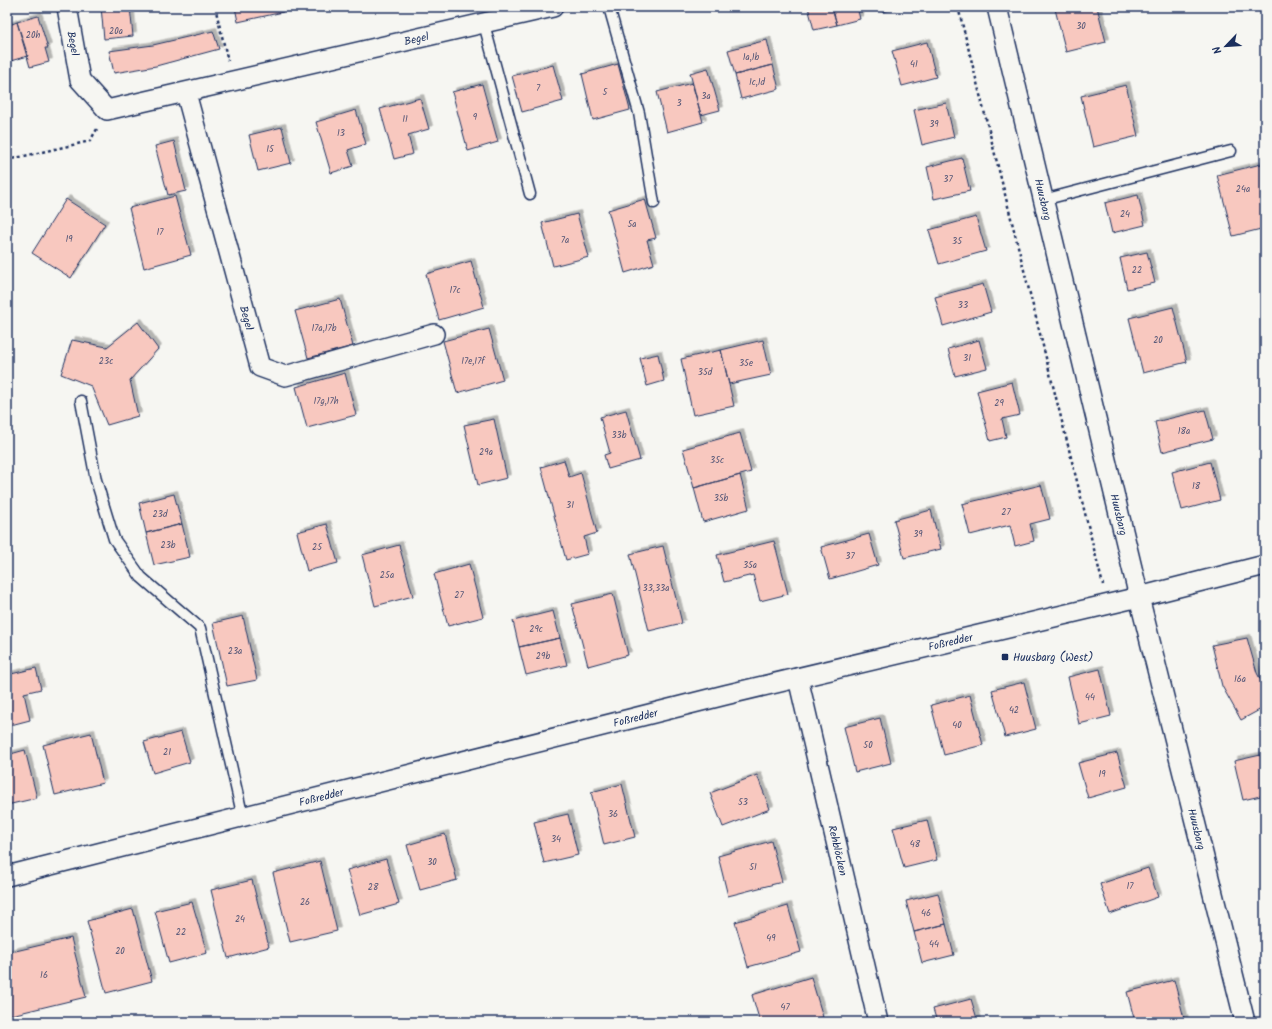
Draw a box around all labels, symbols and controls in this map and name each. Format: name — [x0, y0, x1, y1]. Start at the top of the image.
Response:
house number: 30 — [1076, 19, 1086, 34]
house number: 20a — [109, 24, 123, 39]
north arrow — [1206, 26, 1246, 66]
house number: 20h — [26, 28, 40, 43]
street label: Begel — [402, 28, 431, 51]
street label: Begel — [61, 30, 84, 58]
text: N — [1208, 43, 1227, 57]
house number: 1a,1b — [743, 50, 760, 65]
house number: 41 — [910, 57, 918, 72]
house number: 1c,1d — [749, 75, 766, 90]
house number: 7 — [536, 81, 541, 96]
house number: 5 — [603, 85, 609, 100]
house number: 3a — [701, 89, 711, 104]
house number: 3 — [676, 96, 682, 111]
house number: 9 — [473, 110, 478, 125]
house number: 11 — [402, 112, 408, 127]
house number: 39 — [929, 117, 939, 132]
house number: 13 — [337, 126, 345, 141]
house number: 15 — [266, 142, 275, 157]
house number: 37 — [943, 172, 953, 187]
street label: Huusbarg — [1029, 177, 1056, 223]
house number: 24a — [1236, 182, 1250, 197]
house number: 24 — [1120, 207, 1130, 222]
house number: 5a — [627, 217, 637, 232]
house number: 17 — [157, 225, 164, 240]
house number: 19 — [65, 232, 73, 247]
house number: 7a — [561, 233, 569, 248]
house number: 35 — [952, 234, 963, 249]
house number: 22 — [1132, 263, 1142, 278]
house number: 17c — [450, 283, 460, 298]
house number: 33 — [958, 298, 968, 313]
street label: Begel — [234, 304, 258, 333]
house number: 17a,17b — [312, 321, 337, 336]
house number: 20 — [1153, 333, 1163, 348]
house number: 31 — [963, 351, 971, 366]
house number: 23c — [99, 354, 113, 369]
house number: 17e,17f — [461, 354, 486, 369]
house number: 35e — [739, 356, 753, 371]
house number: 35d — [698, 365, 713, 380]
house number: 17g,17h — [313, 394, 339, 409]
house number: 29 — [994, 396, 1004, 411]
house number: 18a — [1178, 424, 1190, 439]
house number: 33b — [611, 428, 627, 443]
house number: 29a — [479, 445, 493, 460]
house number: 35c — [710, 453, 724, 468]
house number: 18 — [1192, 479, 1201, 494]
house number: 35b — [714, 491, 729, 506]
street label: Huusbarg — [1104, 492, 1132, 538]
house number: 31 — [566, 498, 574, 513]
house number: 27 — [1001, 505, 1012, 520]
house number: 23d — [153, 507, 168, 522]
house number: 39 — [913, 527, 923, 542]
house number: 23b — [160, 538, 176, 553]
house number: 25 — [312, 540, 323, 555]
house number: 37 — [845, 549, 855, 564]
house number: 35a — [743, 558, 757, 573]
house number: 25a — [380, 568, 394, 583]
house number: 33,33a — [643, 581, 669, 596]
house number: 27 — [454, 588, 465, 603]
house number: 29c — [529, 622, 543, 637]
street label: Foßredder — [926, 628, 976, 657]
house number: 23a — [228, 644, 242, 659]
house number: 29b — [536, 649, 550, 664]
place label: Huusbarg (West) — [1013, 649, 1093, 667]
marker: Huusbarg (West) — [1000, 652, 1010, 662]
house number: 16a — [1234, 672, 1246, 687]
house number: 44 — [1085, 690, 1095, 705]
house number: 42 — [1009, 703, 1019, 718]
street label: Foßredder — [611, 704, 661, 733]
house number: 40 — [952, 718, 962, 733]
house number: 50 — [863, 738, 873, 753]
house number: 21 — [163, 745, 171, 760]
house number: 19 — [1098, 767, 1106, 782]
street label: Foßredder — [297, 783, 347, 812]
house number: 53 — [738, 795, 748, 810]
street label: Huusbarg — [1182, 806, 1210, 852]
house number: 36 — [608, 807, 618, 822]
street label: Rehblöcken — [823, 823, 852, 878]
house number: 34 — [551, 832, 561, 847]
house number: 48 — [910, 837, 921, 852]
house number: 30 — [427, 855, 437, 870]
house number: 51 — [749, 860, 757, 875]
house number: 17 — [1127, 879, 1134, 894]
house number: 28 — [368, 880, 379, 895]
house number: 26 — [300, 895, 310, 910]
house number: 46 — [921, 906, 931, 921]
house number: 24 — [235, 912, 245, 927]
house number: 22 — [176, 925, 186, 940]
house number: 49 — [766, 931, 776, 946]
house number: 44 — [929, 937, 939, 952]
house number: 20 — [115, 944, 125, 959]
house number: 16 — [40, 968, 48, 983]
house number: 47 — [780, 1000, 790, 1015]

